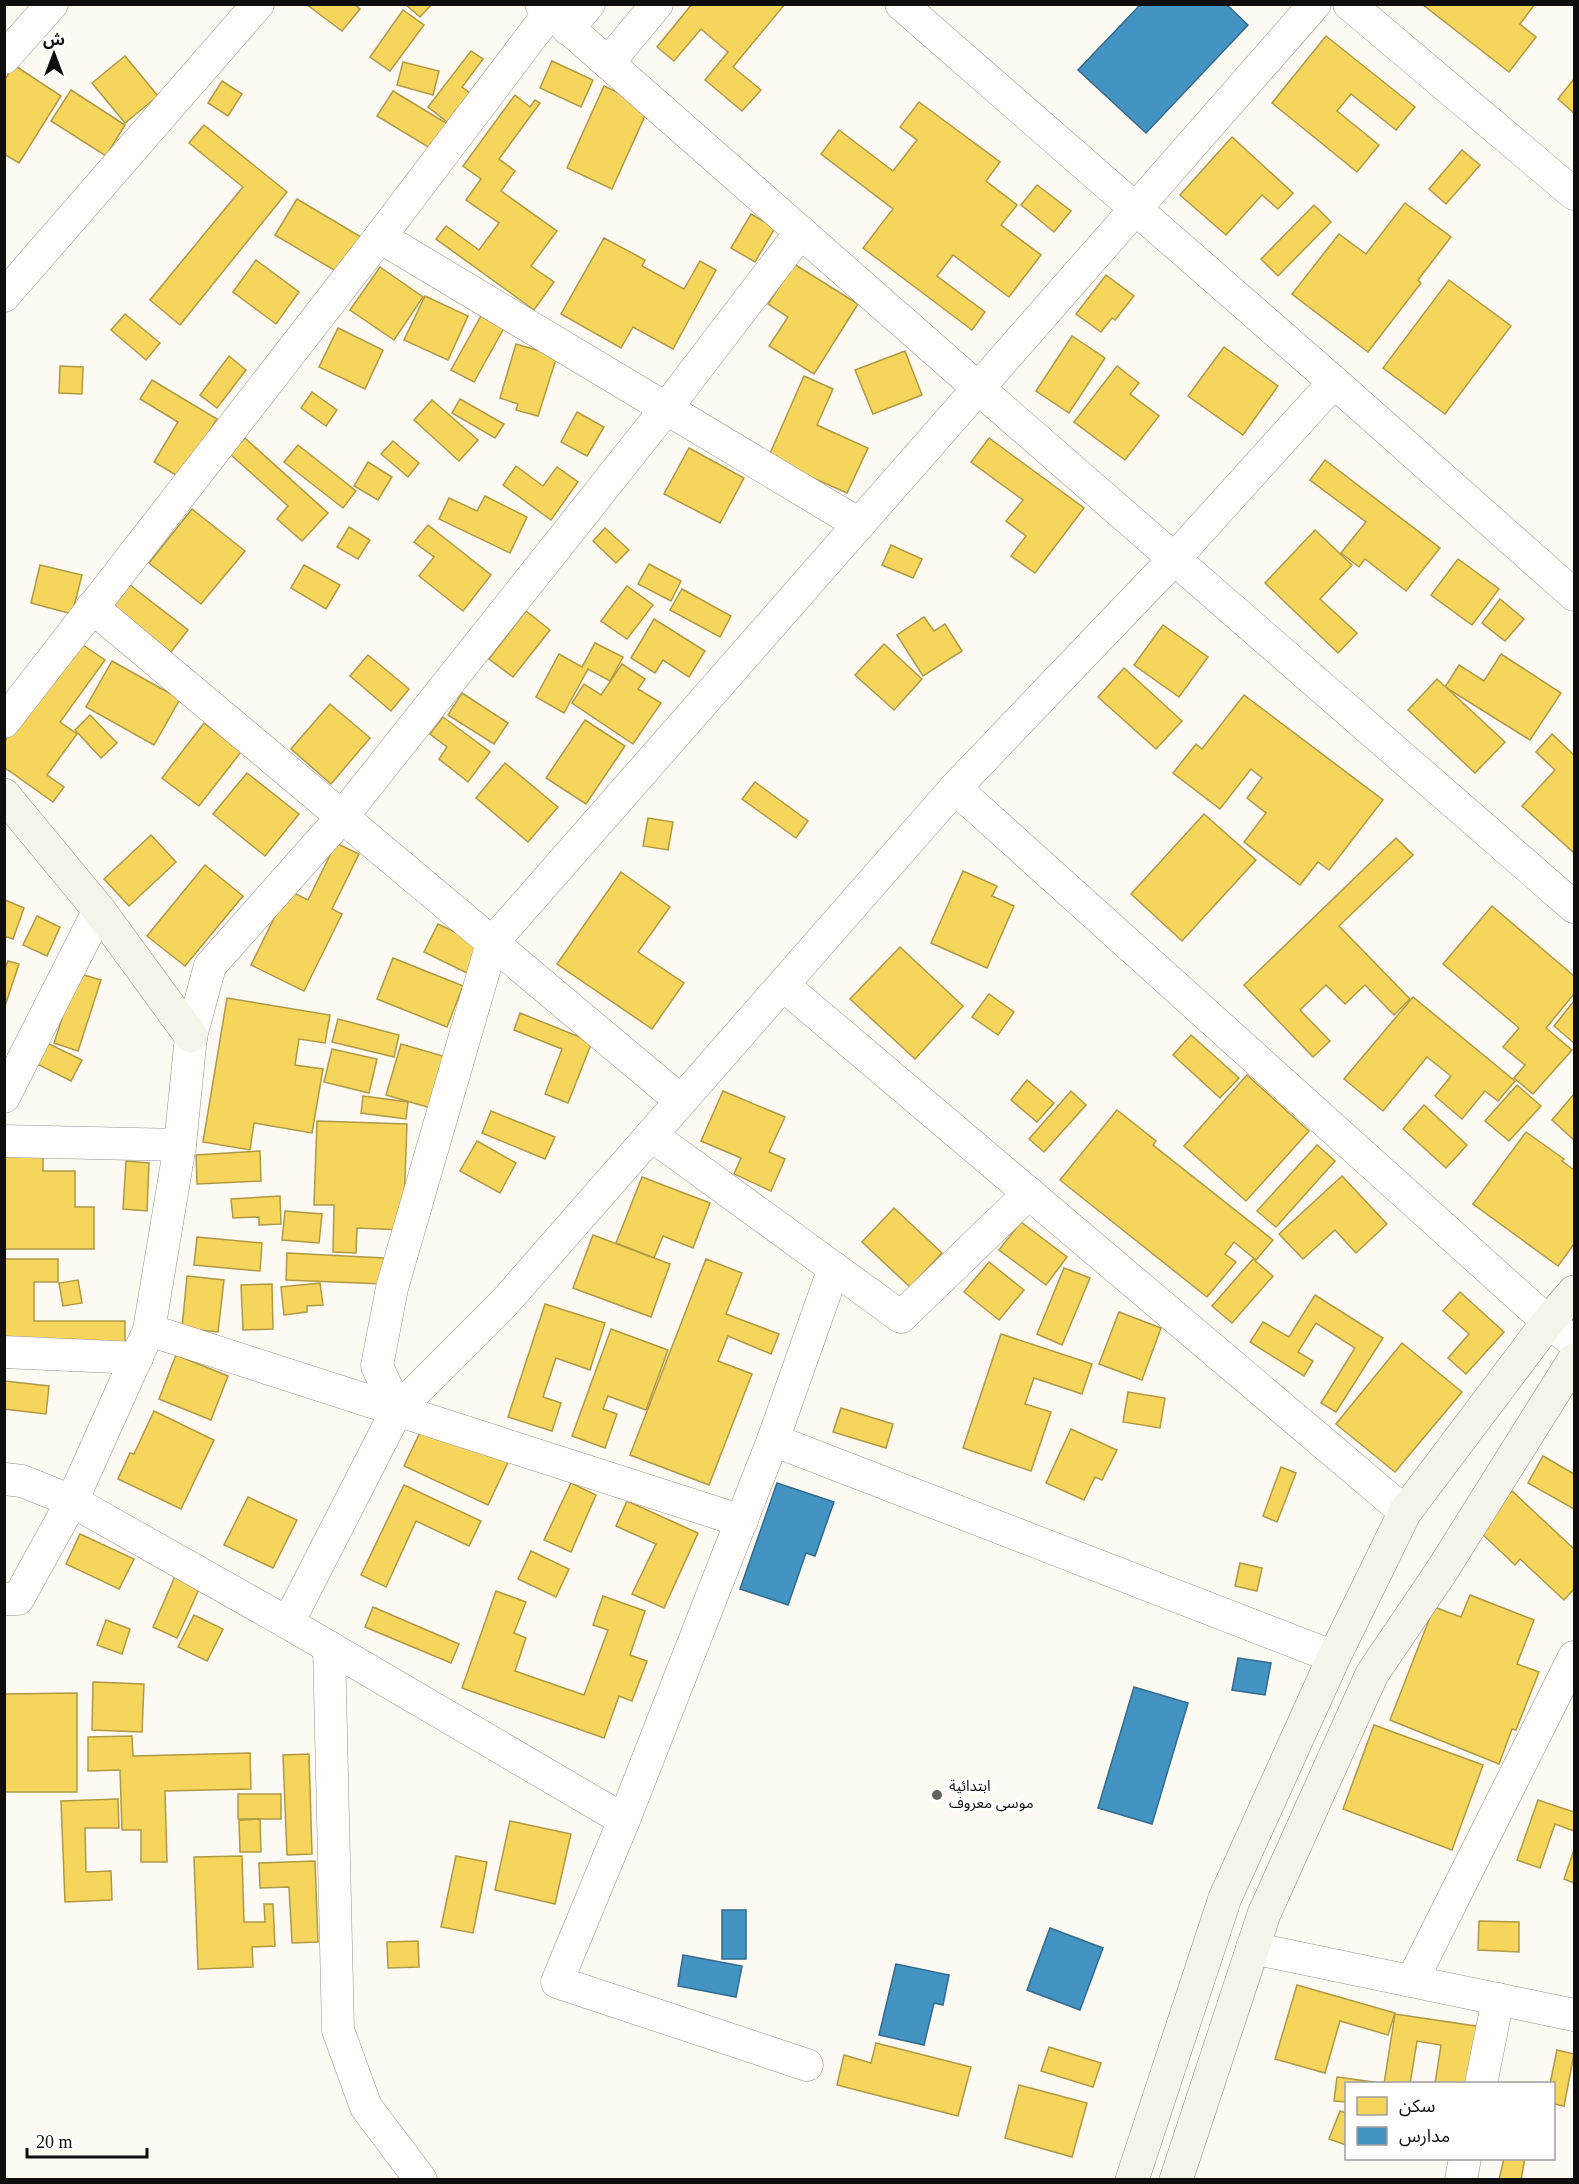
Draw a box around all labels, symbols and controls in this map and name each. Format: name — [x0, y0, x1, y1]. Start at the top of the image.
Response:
north arrow — [24, 24, 84, 84]
text: ش — [43, 31, 65, 49]
place label: ابتدائية موسى معروف — [949, 1778, 1034, 1812]
marker: ابتدائية موسى معروف — [930, 1788, 944, 1802]
legend — [1345, 2082, 1555, 2160]
text: سكن — [1399, 2096, 1435, 2117]
scale bar — [27, 2121, 147, 2159]
text: مدارس — [1399, 2126, 1450, 2147]
text: 20 m — [36, 2132, 73, 2152]

